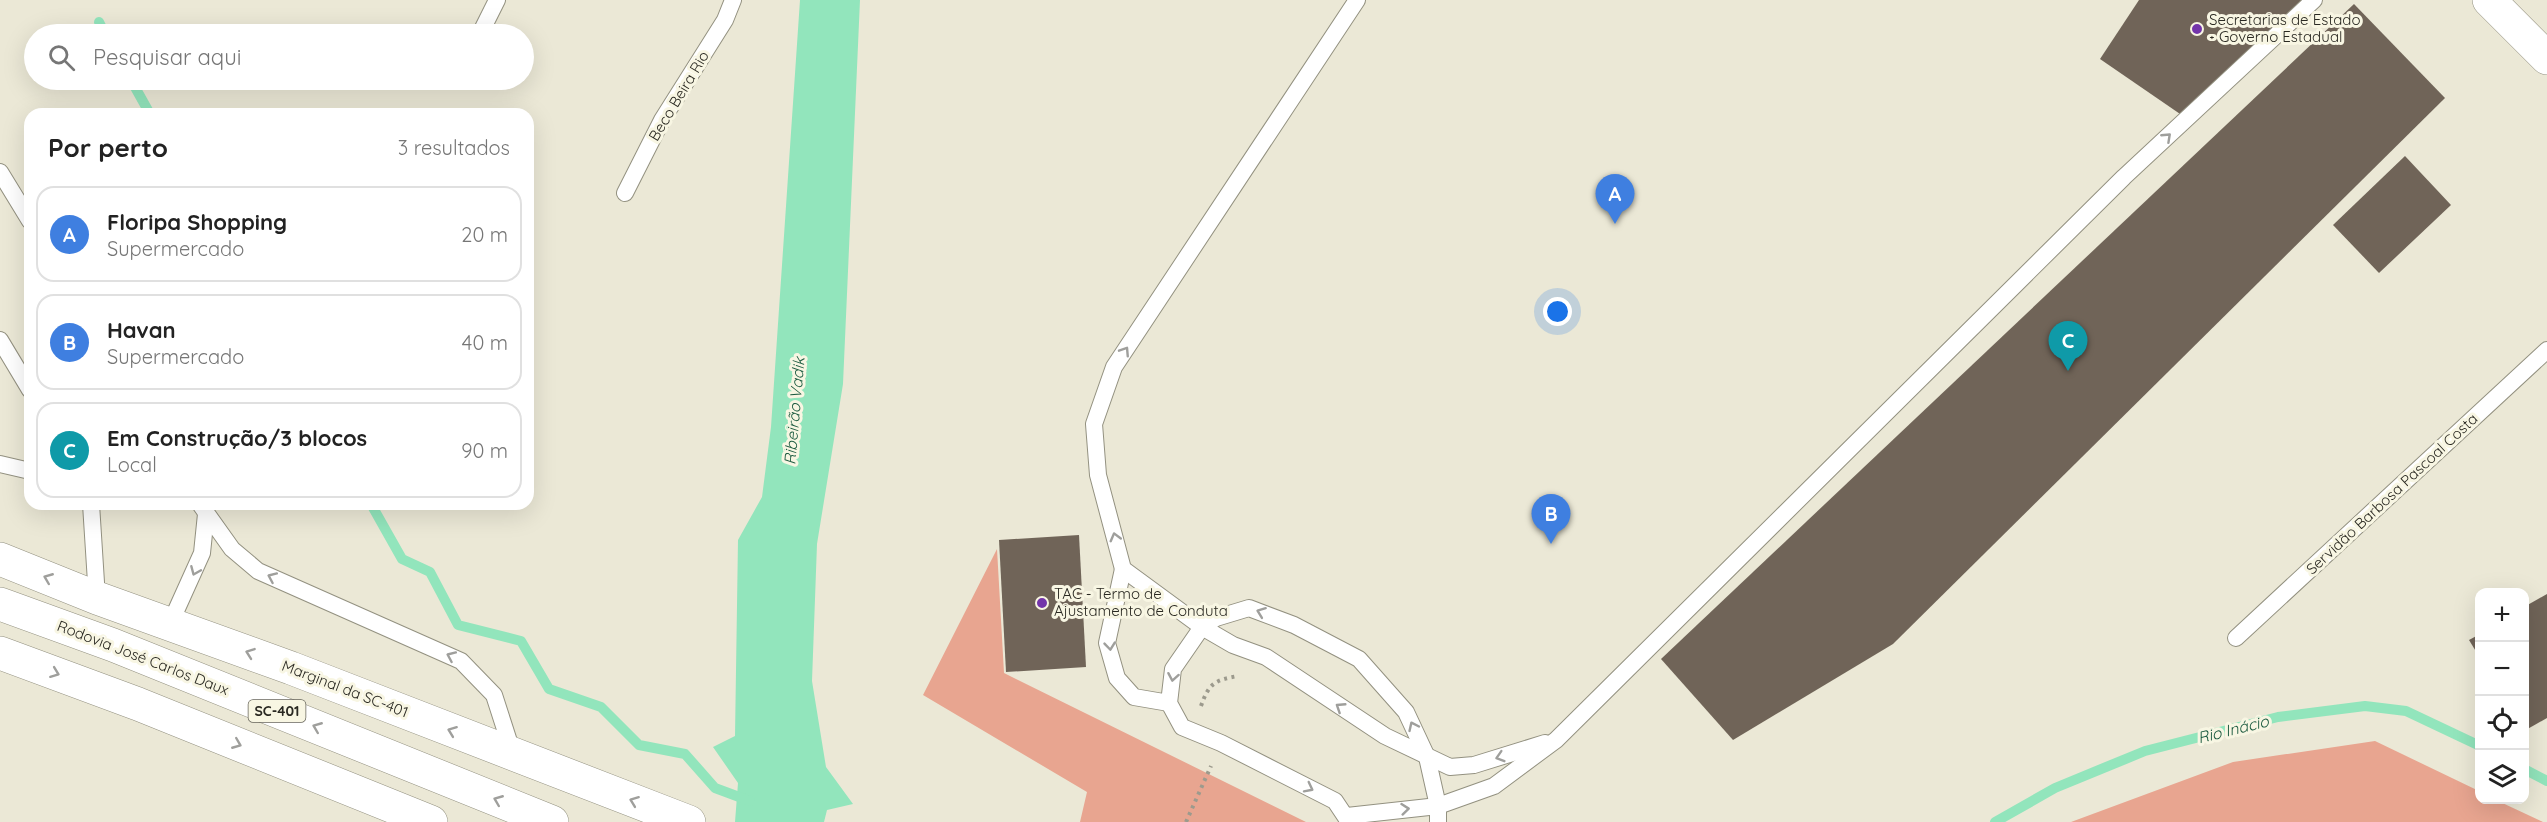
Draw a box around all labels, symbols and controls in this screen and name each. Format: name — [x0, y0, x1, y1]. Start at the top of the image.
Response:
place label: Secretarias de Estado - Governo Estadual — [2209, 10, 2361, 46]
marker: Secretarias de Estado - Governo Estadual — [2190, 22, 2204, 36]
search box — [24, 24, 534, 90]
icon: search — [45, 41, 78, 74]
text: Pesquisar aqui — [93, 43, 241, 71]
street label: Beco Beira Rio — [644, 47, 713, 144]
text: Por perto — [48, 131, 168, 164]
one-way arrow — [2160, 133, 2171, 144]
text: 3 resultados — [398, 135, 510, 160]
pin: A — [1596, 174, 1634, 224]
text: Floripa Shopping — [107, 208, 287, 236]
text: A — [63, 222, 76, 247]
text: 20 m — [461, 222, 508, 247]
text: Supermercado — [107, 236, 244, 261]
your location — [1543, 297, 1572, 326]
text: Havan — [107, 316, 176, 344]
pin: C — [2048, 322, 2088, 371]
text: B — [63, 330, 76, 355]
text: 40 m — [462, 330, 508, 355]
text: Supermercado — [107, 344, 244, 369]
one-way arrow — [1117, 347, 1129, 357]
water label: Ribeirão Vadik — [779, 355, 809, 466]
street label: Servidão Barbosa Pascoal Costa — [2302, 409, 2481, 578]
text: Em Construção/3 blocos — [107, 424, 367, 452]
text: C — [63, 438, 76, 463]
text: 90 m — [461, 438, 508, 463]
text: Local — [107, 452, 157, 477]
pin: B — [1532, 494, 1570, 544]
one-way arrow — [1109, 532, 1122, 542]
one-way arrow — [190, 564, 202, 575]
one-way arrow — [268, 572, 279, 584]
one-way arrow — [43, 573, 54, 585]
place label: TAC - Termo de Ajustamento de Conduta — [1054, 584, 1228, 620]
map controls — [2475, 588, 2529, 804]
button: + — [2475, 588, 2529, 642]
marker: TAC - Termo de Ajustamento de Conduta — [1035, 596, 1049, 610]
one-way arrow — [1256, 607, 1267, 620]
street label: Rodovia José Carlos Daux — [55, 616, 232, 699]
one-way arrow — [1103, 642, 1116, 651]
button: − — [2475, 642, 2529, 696]
one-way arrow — [246, 648, 256, 661]
one-way arrow — [446, 651, 457, 663]
street label: Marginal da SC-401 — [279, 656, 411, 721]
one-way arrow — [49, 665, 60, 678]
one-way arrow — [1167, 672, 1179, 682]
button: locate — [2475, 696, 2529, 750]
road number: SC-401 — [248, 700, 306, 722]
one-way arrow — [1336, 703, 1347, 714]
water label: Rio Inácio — [2195, 710, 2272, 747]
one-way arrow — [1408, 721, 1420, 732]
one-way arrow — [312, 722, 323, 734]
one-way arrow — [447, 725, 458, 738]
one-way arrow — [231, 737, 242, 749]
one-way arrow — [1495, 750, 1506, 762]
button: layers — [2475, 750, 2529, 804]
one-way arrow — [1302, 781, 1313, 792]
one-way arrow — [493, 795, 504, 807]
one-way arrow — [629, 796, 640, 808]
one-way arrow — [1400, 804, 1409, 816]

